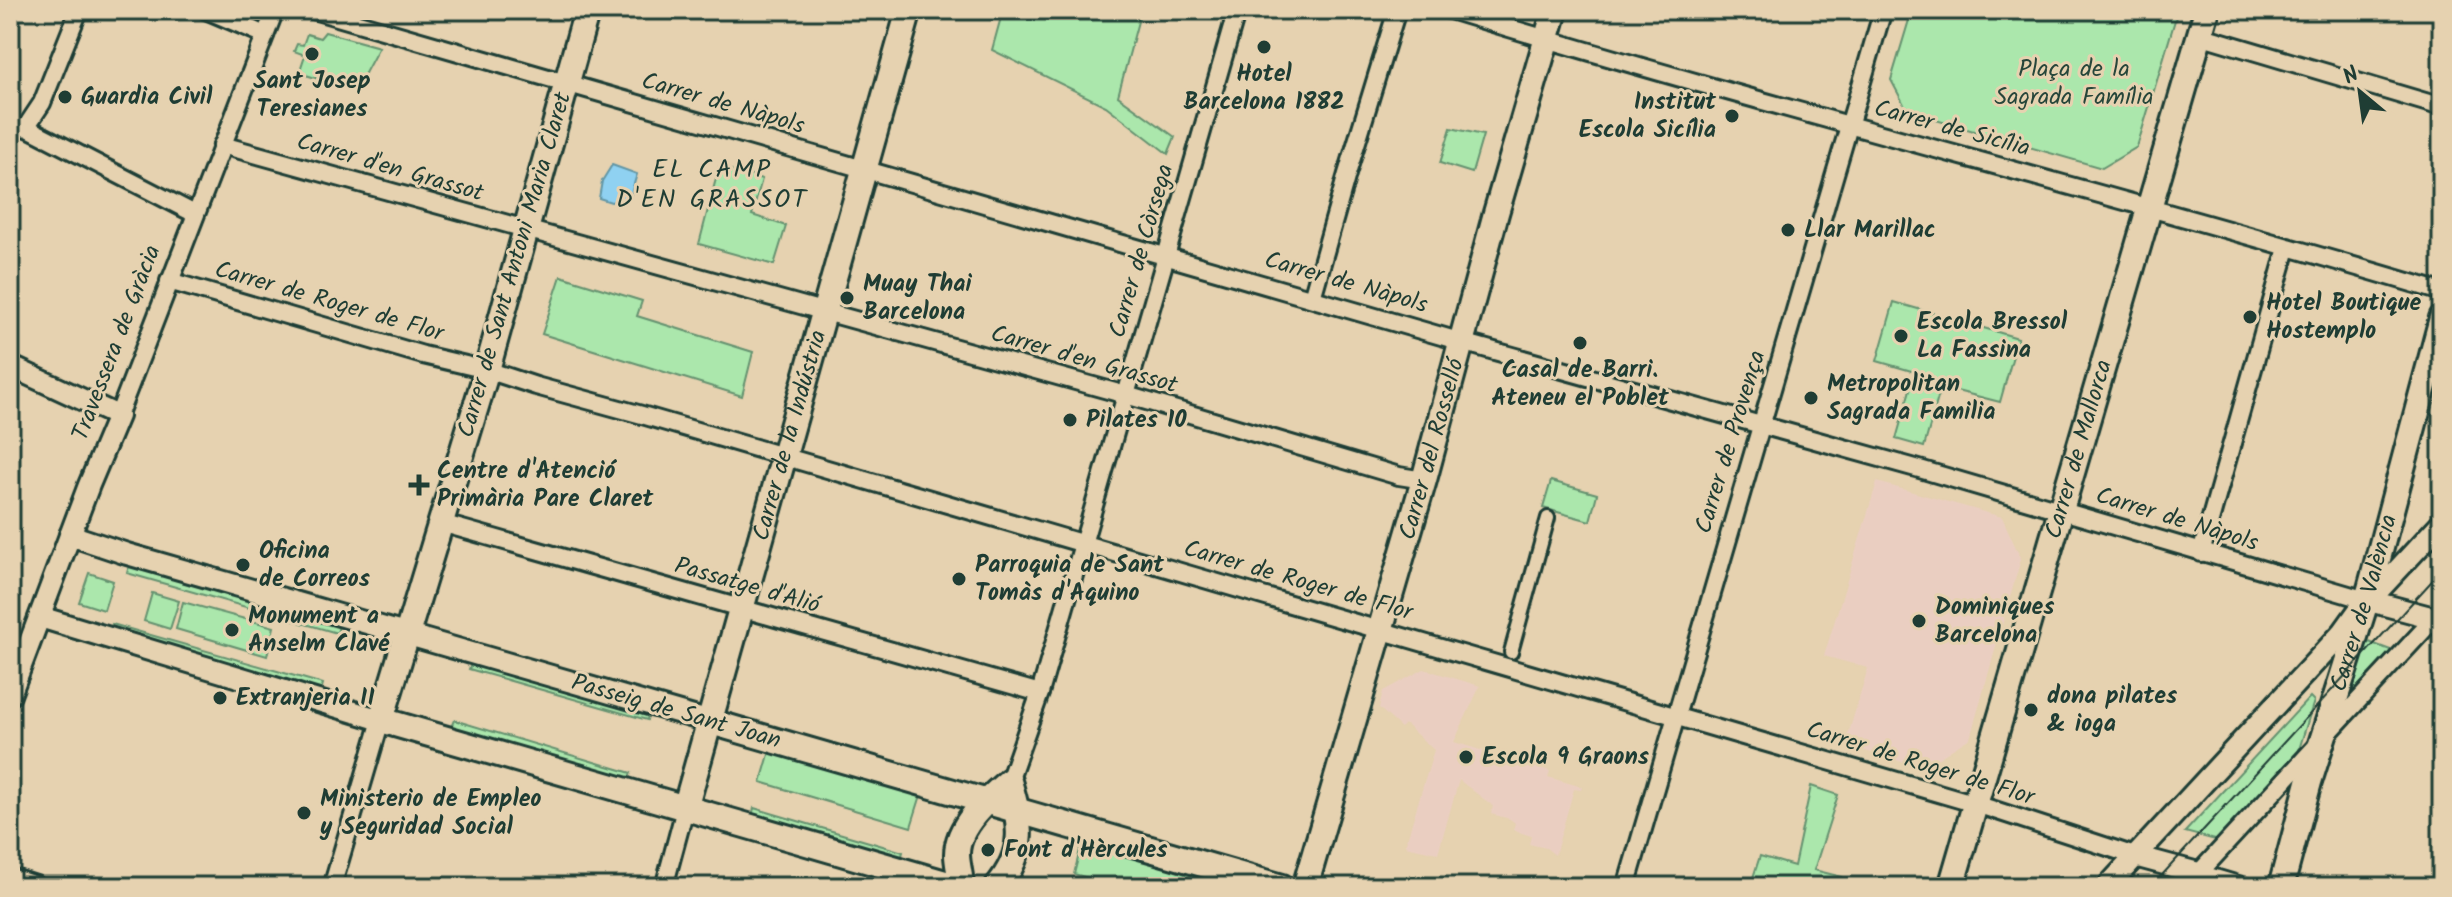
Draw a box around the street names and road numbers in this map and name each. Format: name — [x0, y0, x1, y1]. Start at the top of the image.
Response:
street label: Carrer de Nàpols — [637, 62, 809, 146]
street label: Carrer de Sant Antoni Maria Claret — [447, 87, 583, 442]
street label: Carrer de Sicília — [1870, 89, 2034, 169]
street label: Carrer d'en Grassot — [292, 123, 489, 214]
street label: Carrer de Còrsega — [1099, 160, 1185, 342]
street label: Travessera de Gràcia — [62, 239, 172, 447]
street label: Carrer de Nàpols — [1260, 241, 1432, 325]
street label: Carrer de Roger de Flor — [210, 251, 450, 354]
street label: Carrer d'en Grassot — [986, 315, 1183, 406]
street label: Carrer de la Indústria — [742, 325, 838, 545]
street label: Carrer de Provença — [1685, 346, 1777, 538]
street label: Carrer del Rosselló — [1388, 353, 1476, 545]
street label: Carrer de Mallorca — [2034, 355, 2123, 544]
street label: Carrer de Nàpols — [2091, 477, 2263, 563]
street label: Carrer de València — [2319, 510, 2409, 697]
street label: Carrer de Roger de Flor — [1179, 530, 1419, 633]
street label: Passatge d'Alió — [670, 547, 825, 626]
street label: Passeig de Sant Joan — [567, 663, 785, 761]
street label: Carrer de Roger de Flor — [1801, 711, 2041, 818]

